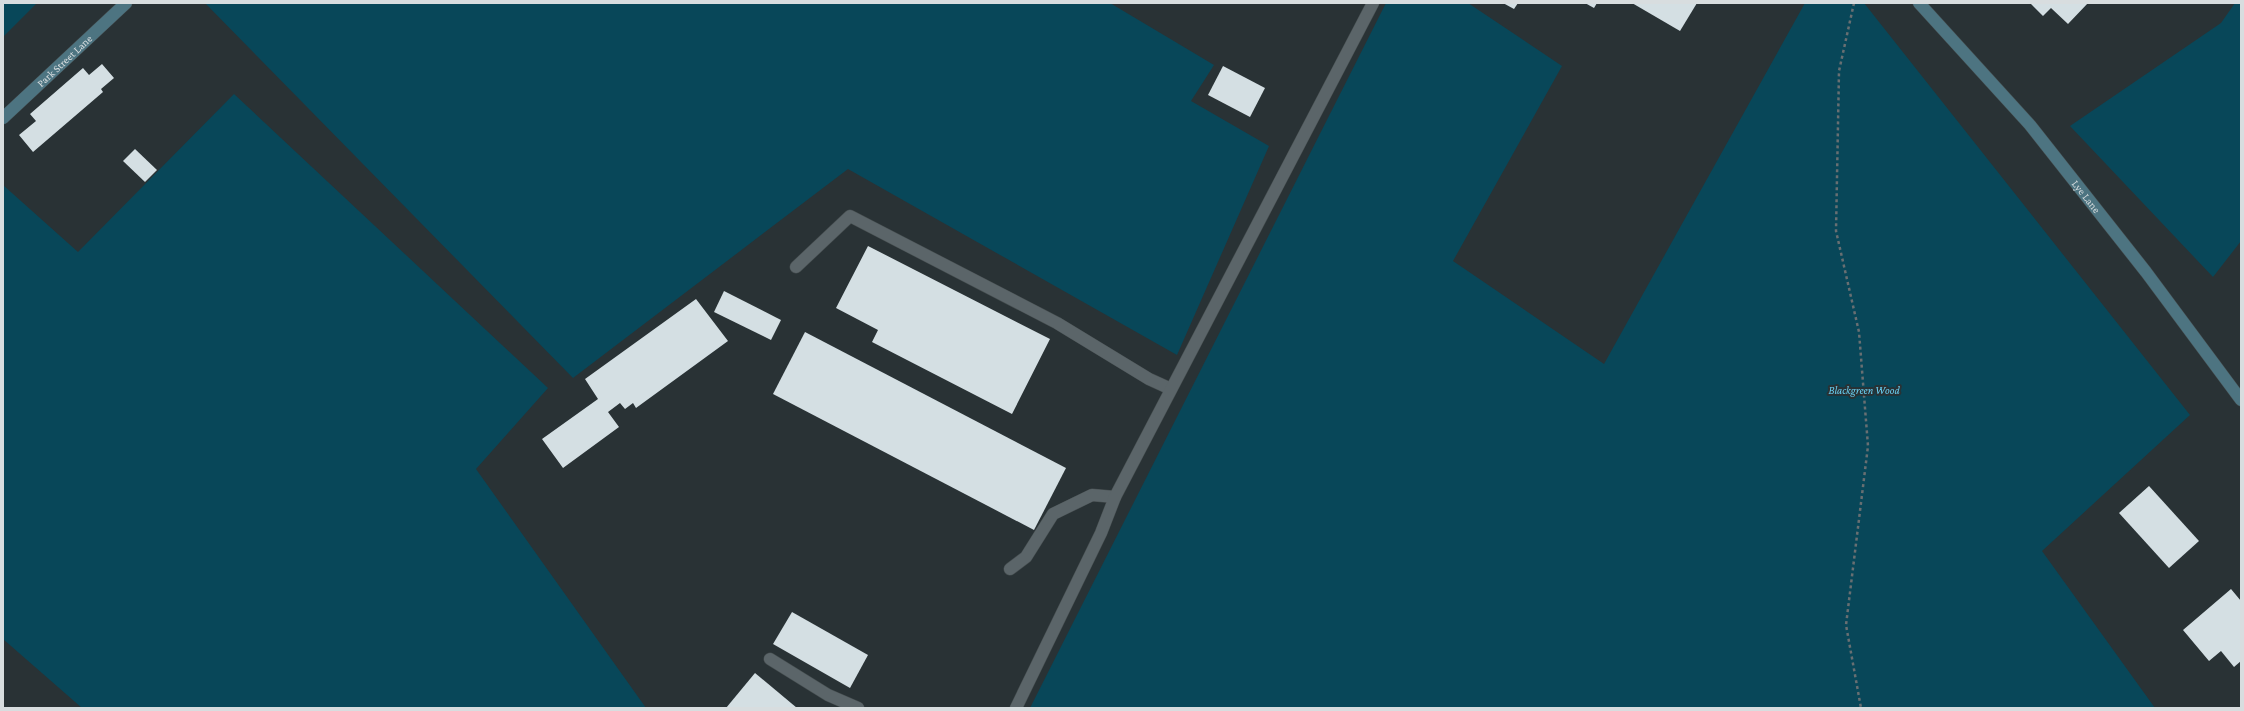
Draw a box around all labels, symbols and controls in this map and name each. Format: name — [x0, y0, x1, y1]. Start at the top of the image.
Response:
street label: Park Street Lane — [34, 32, 94, 89]
street label: Lye Lane — [2070, 178, 2103, 215]
park label: Blackgreen Wood — [1828, 384, 1900, 397]

